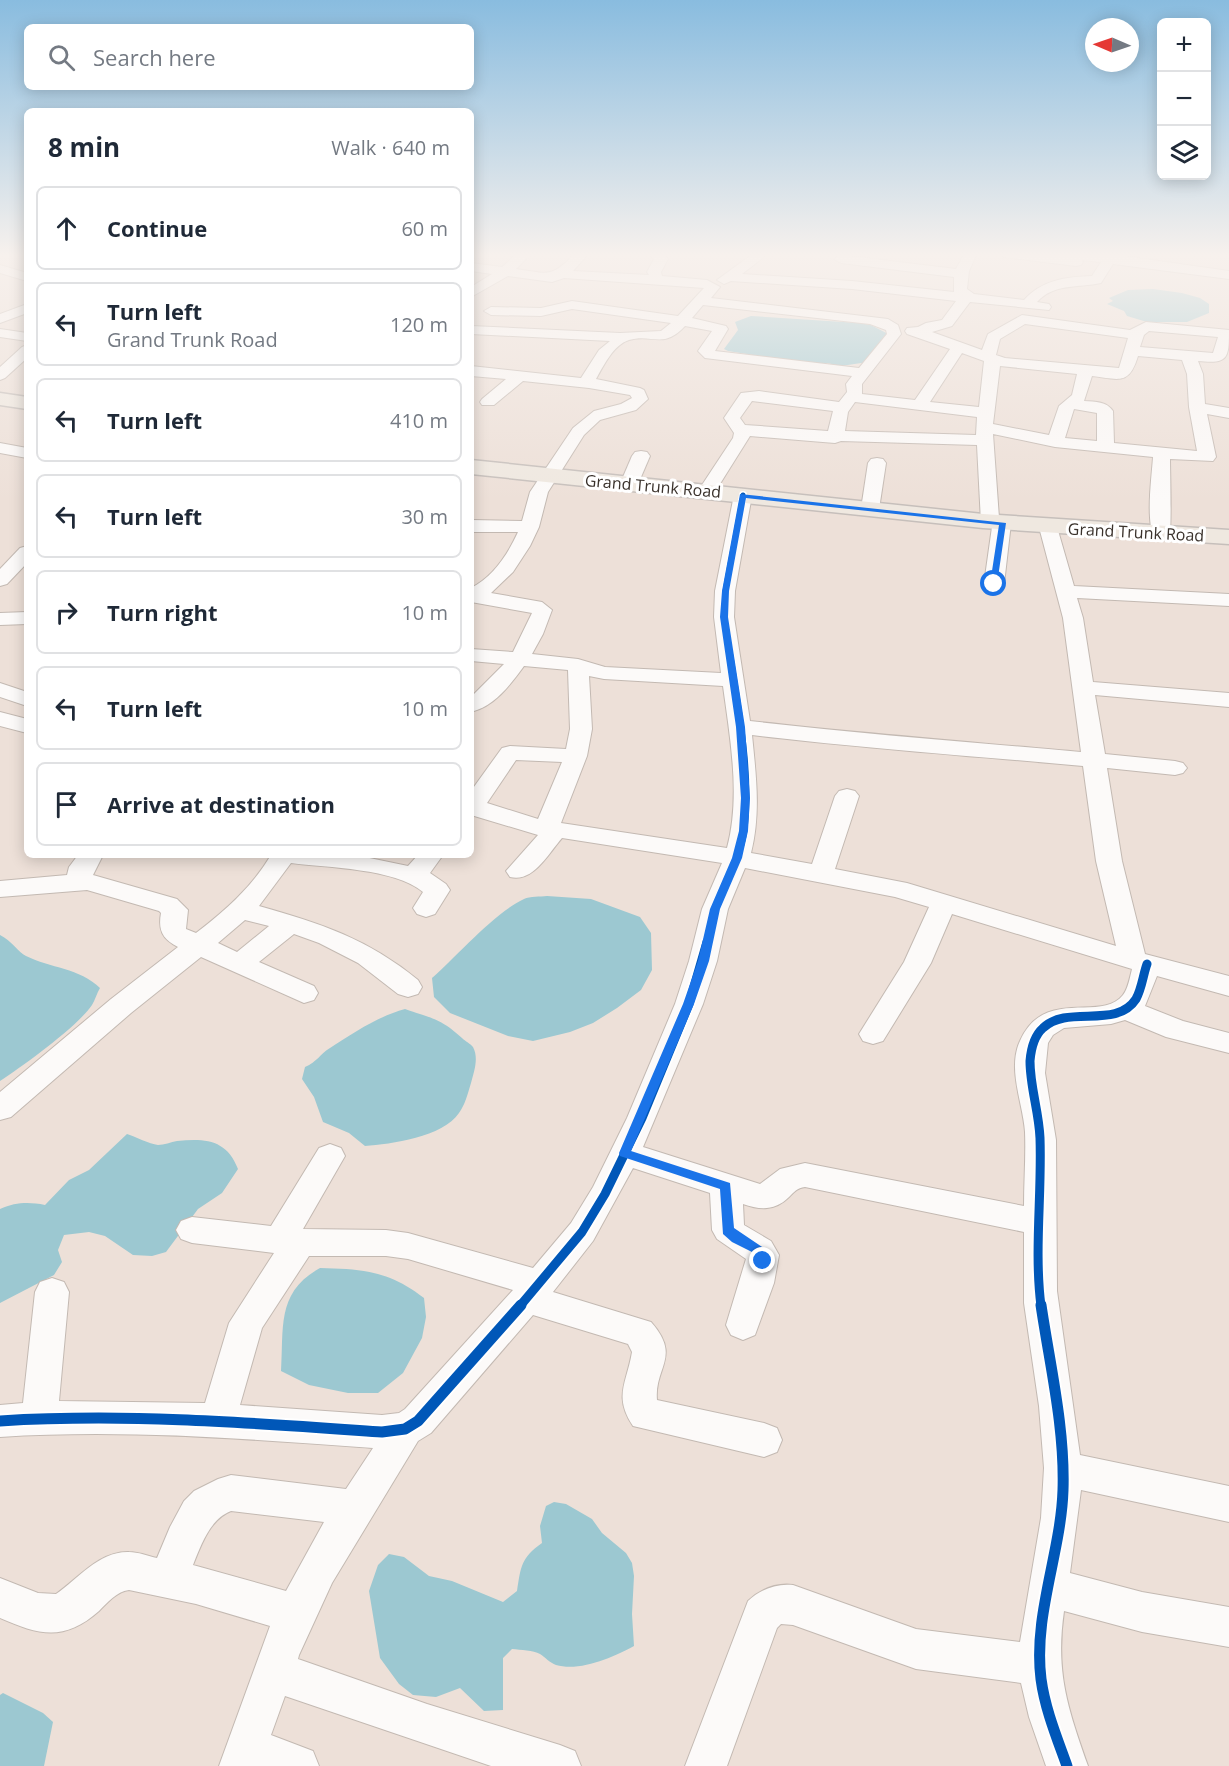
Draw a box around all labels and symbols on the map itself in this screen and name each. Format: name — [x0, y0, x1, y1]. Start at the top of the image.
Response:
north arrow — [1085, 18, 1139, 72]
street label: Grand Trunk Road — [584, 469, 722, 503]
street label: Grand Trunk Road — [1067, 517, 1205, 547]
route start — [980, 570, 1006, 596]
route end — [749, 1247, 775, 1273]

